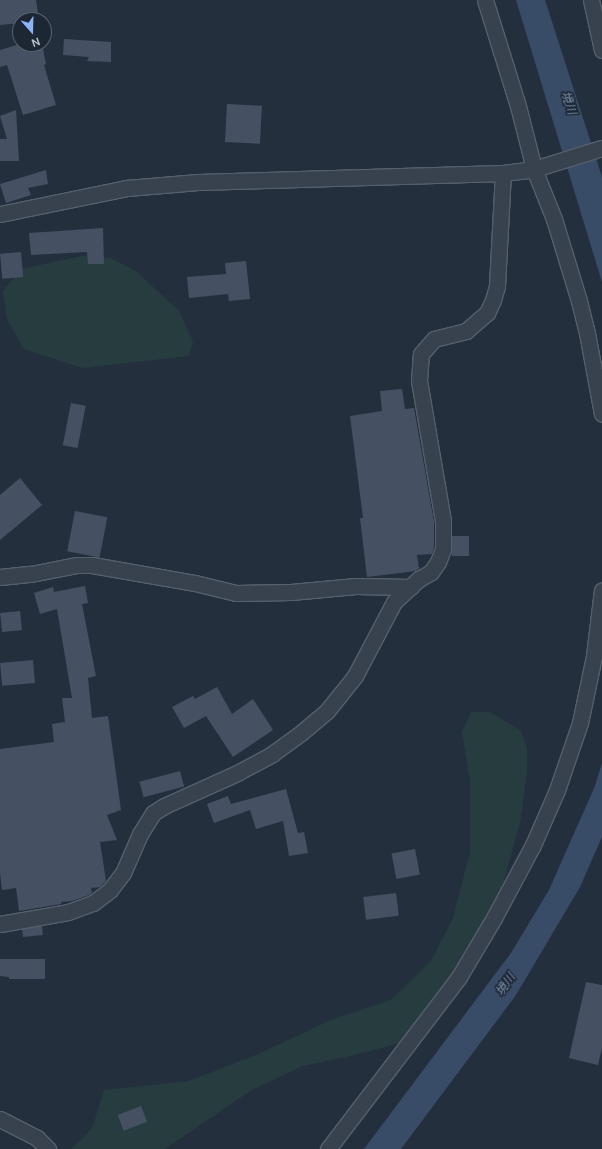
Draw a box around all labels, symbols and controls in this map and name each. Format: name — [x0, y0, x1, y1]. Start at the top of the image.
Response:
north arrow — [12, 12, 52, 52]
text: N — [30, 34, 42, 50]
water label: 境川 — [557, 89, 579, 117]
water label: 境川 — [493, 971, 519, 999]

